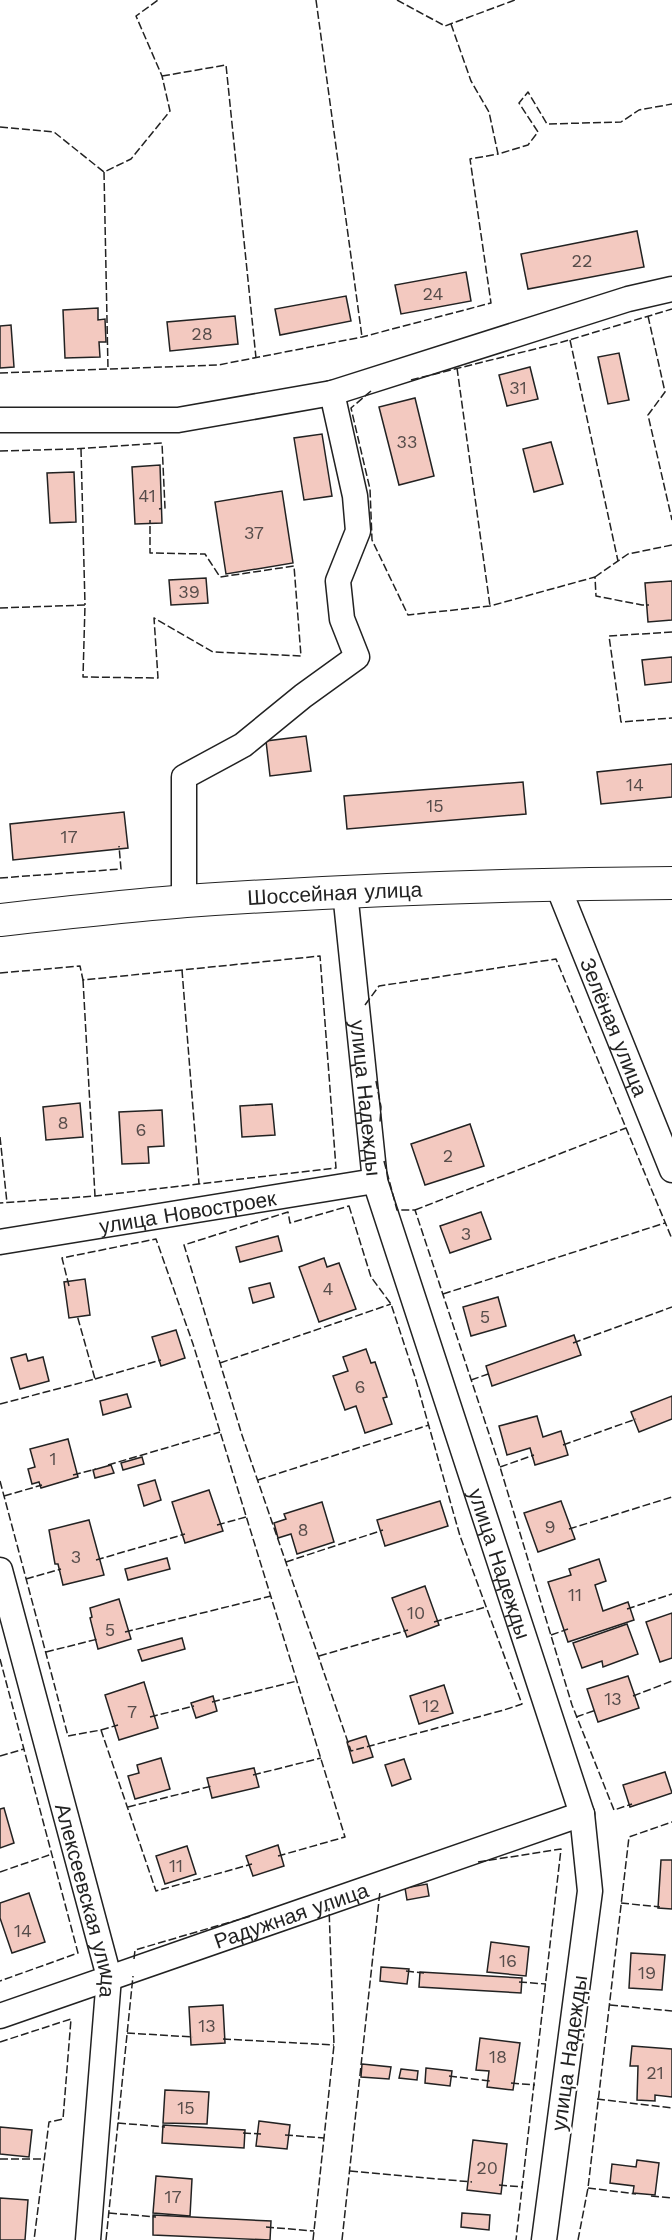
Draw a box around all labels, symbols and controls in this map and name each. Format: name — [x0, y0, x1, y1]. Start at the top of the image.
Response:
house number: 22 — [572, 250, 593, 271]
house number: 24 — [423, 283, 443, 304]
house number: 28 — [191, 323, 213, 344]
house number: 31 — [509, 377, 527, 398]
house number: 33 — [397, 431, 418, 452]
house number: 41 — [138, 485, 156, 506]
house number: 37 — [244, 522, 264, 543]
house number: 39 — [178, 581, 200, 602]
house number: 14 — [626, 774, 644, 795]
house number: 15 — [426, 795, 444, 816]
house number: 17 — [60, 826, 78, 847]
street label: Шоссейная улица — [247, 876, 423, 910]
street label: Зелёная улица — [575, 954, 654, 1100]
street label: улица Надежды — [346, 1019, 387, 1177]
house number: 8 — [57, 1112, 69, 1133]
house number: 6 — [136, 1119, 146, 1140]
house number: 2 — [443, 1145, 453, 1166]
street label: улица Новостроек — [97, 1185, 279, 1238]
house number: 3 — [461, 1223, 471, 1244]
house number: 4 — [323, 1278, 334, 1299]
house number: 5 — [480, 1306, 490, 1327]
house number: 6 — [355, 1376, 365, 1397]
house number: 1 — [49, 1448, 57, 1469]
street label: улица Надежды — [464, 1485, 536, 1642]
house number: 9 — [544, 1516, 556, 1537]
house number: 8 — [297, 1519, 309, 1540]
house number: 3 — [71, 1546, 81, 1567]
house number: 11 — [568, 1584, 582, 1605]
house number: 10 — [407, 1602, 425, 1623]
house number: 5 — [105, 1619, 115, 1640]
house number: 13 — [604, 1688, 622, 1709]
house number: 12 — [422, 1695, 440, 1716]
house number: 7 — [127, 1701, 137, 1722]
street label: Алексеевская улица — [50, 1800, 122, 1999]
house number: 11 — [169, 1855, 183, 1876]
street label: Радужная улица — [210, 1877, 372, 1953]
house number: 14 — [14, 1920, 32, 1941]
house number: 16 — [499, 1950, 517, 1971]
house number: 19 — [638, 1962, 656, 1983]
street label: улица Надежды — [546, 1974, 592, 2132]
house number: 13 — [198, 2015, 216, 2036]
house number: 18 — [489, 2046, 507, 2067]
house number: 21 — [646, 2062, 664, 2083]
house number: 15 — [177, 2097, 195, 2118]
house number: 20 — [476, 2157, 498, 2178]
house number: 17 — [164, 2186, 182, 2207]

